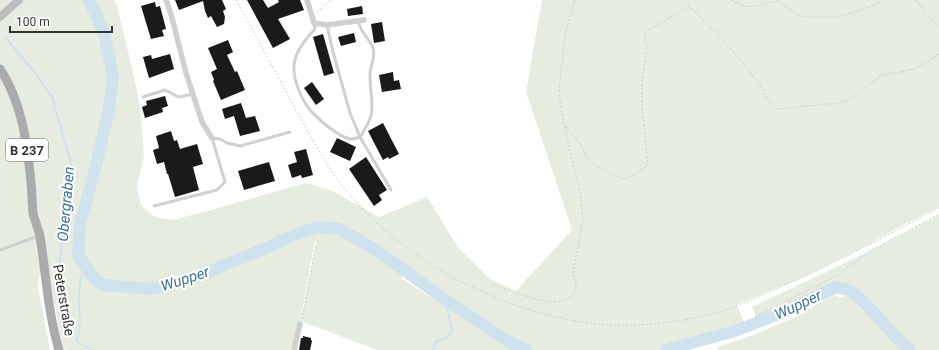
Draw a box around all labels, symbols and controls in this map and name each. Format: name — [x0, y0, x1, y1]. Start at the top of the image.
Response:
scale bar — [10, 8, 112, 34]
text: 100 m — [16, 15, 50, 29]
road number: B 237 — [6, 139, 48, 161]
water label: Obergraben — [54, 166, 78, 242]
water label: Wupper — [159, 262, 212, 295]
street label: Peterstraße — [50, 263, 78, 337]
water label: Wupper — [772, 286, 825, 324]

